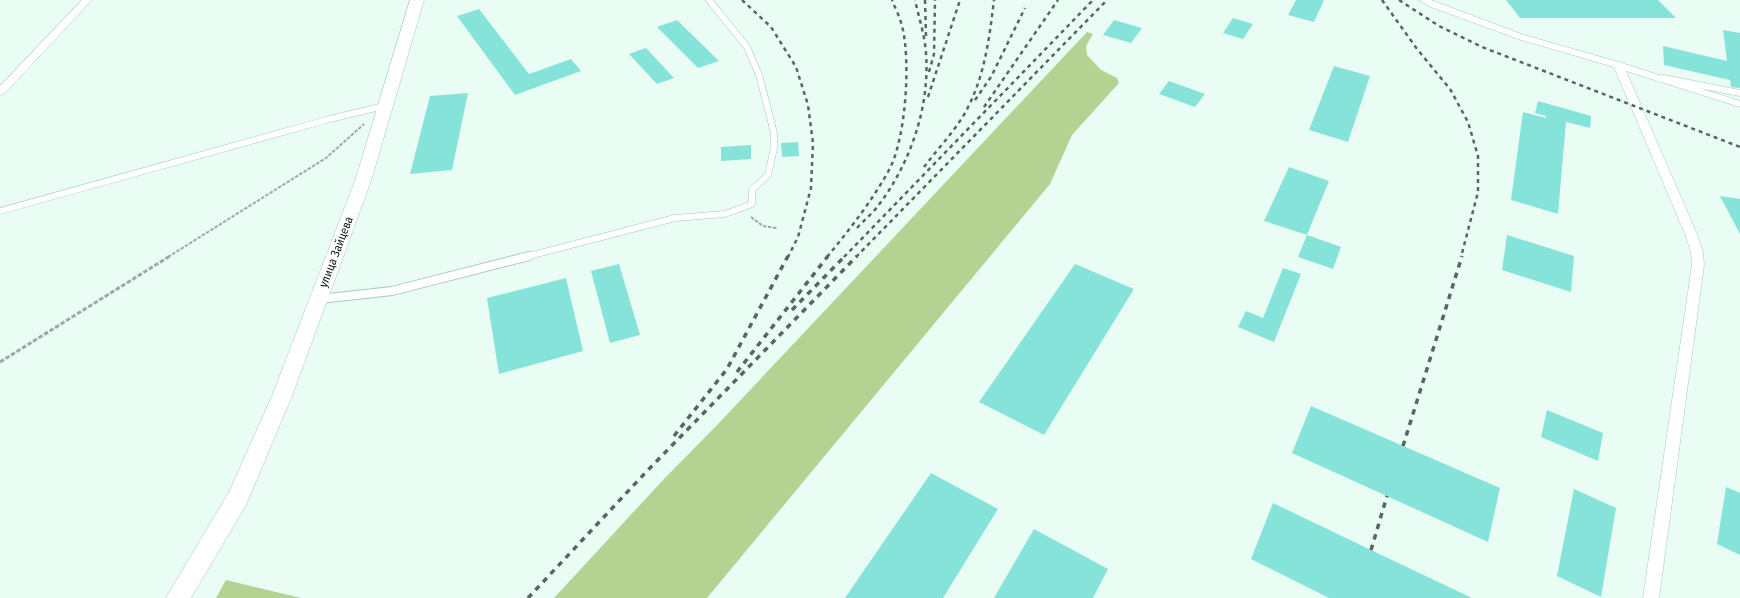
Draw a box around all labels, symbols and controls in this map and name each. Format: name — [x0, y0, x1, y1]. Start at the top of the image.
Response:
street label: улица Зайцева — [316, 214, 356, 289]

